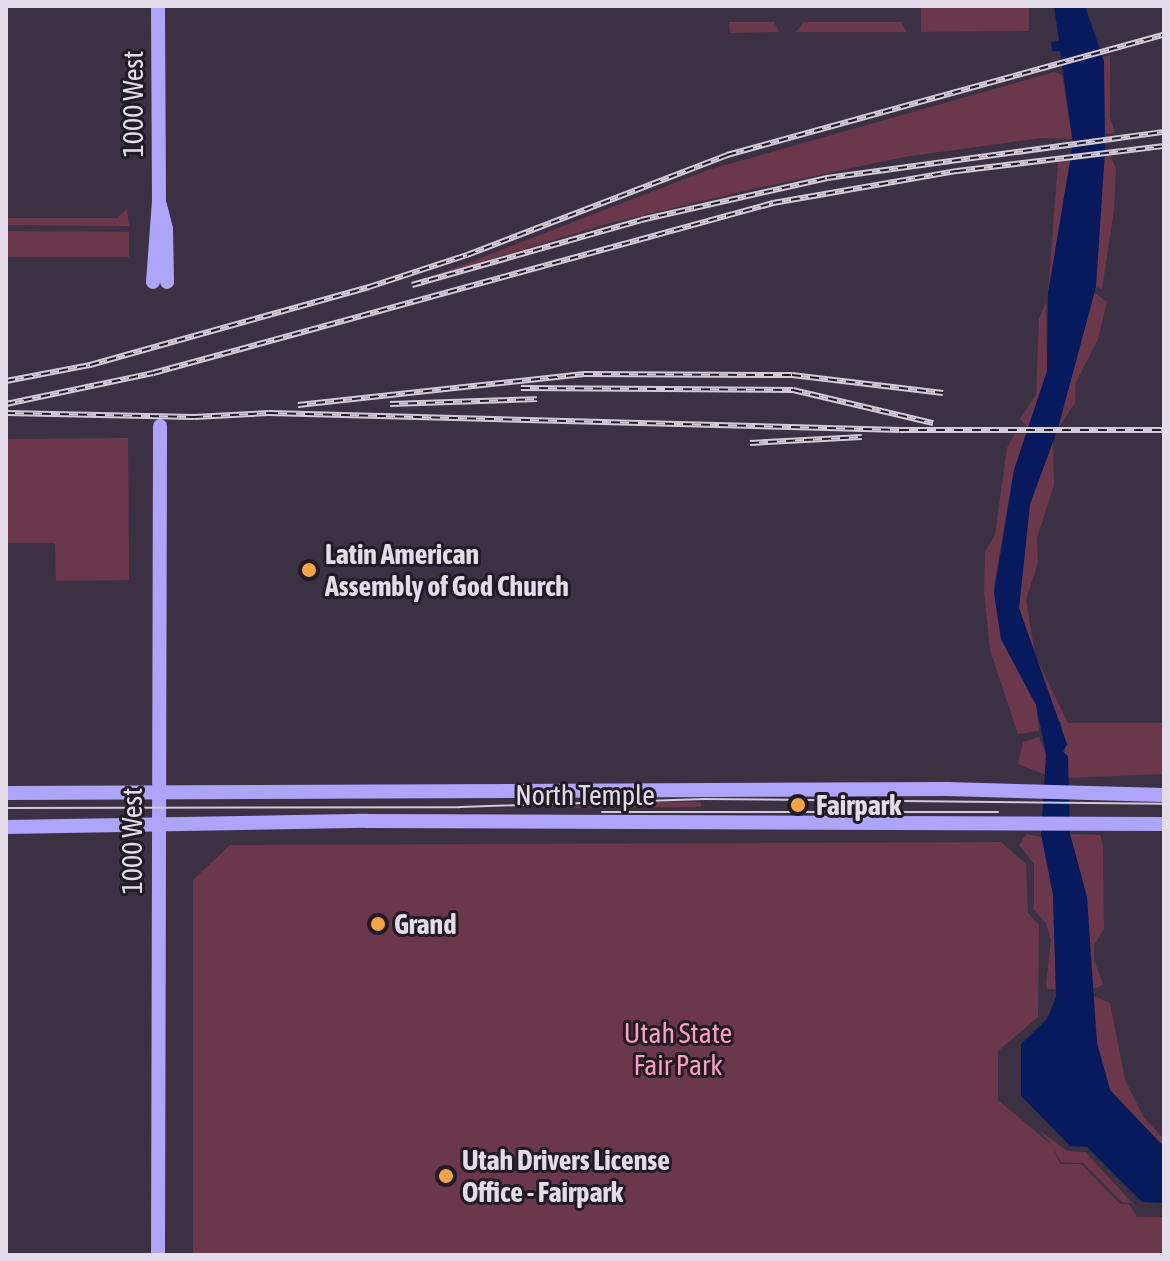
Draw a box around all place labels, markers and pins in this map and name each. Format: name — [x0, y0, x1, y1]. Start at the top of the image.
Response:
place label: Latin American Assembly of God Church — [325, 537, 569, 603]
marker: Latin American Assembly of God Church — [300, 561, 318, 579]
place label: Fairpark — [816, 788, 901, 822]
marker: Fairpark — [787, 794, 809, 816]
place label: Grand — [394, 907, 456, 941]
marker: Grand — [369, 915, 387, 933]
place label: Utah Drivers License Office - Fairpark — [462, 1143, 670, 1209]
marker: Utah Drivers License Office - Fairpark — [437, 1167, 455, 1185]

